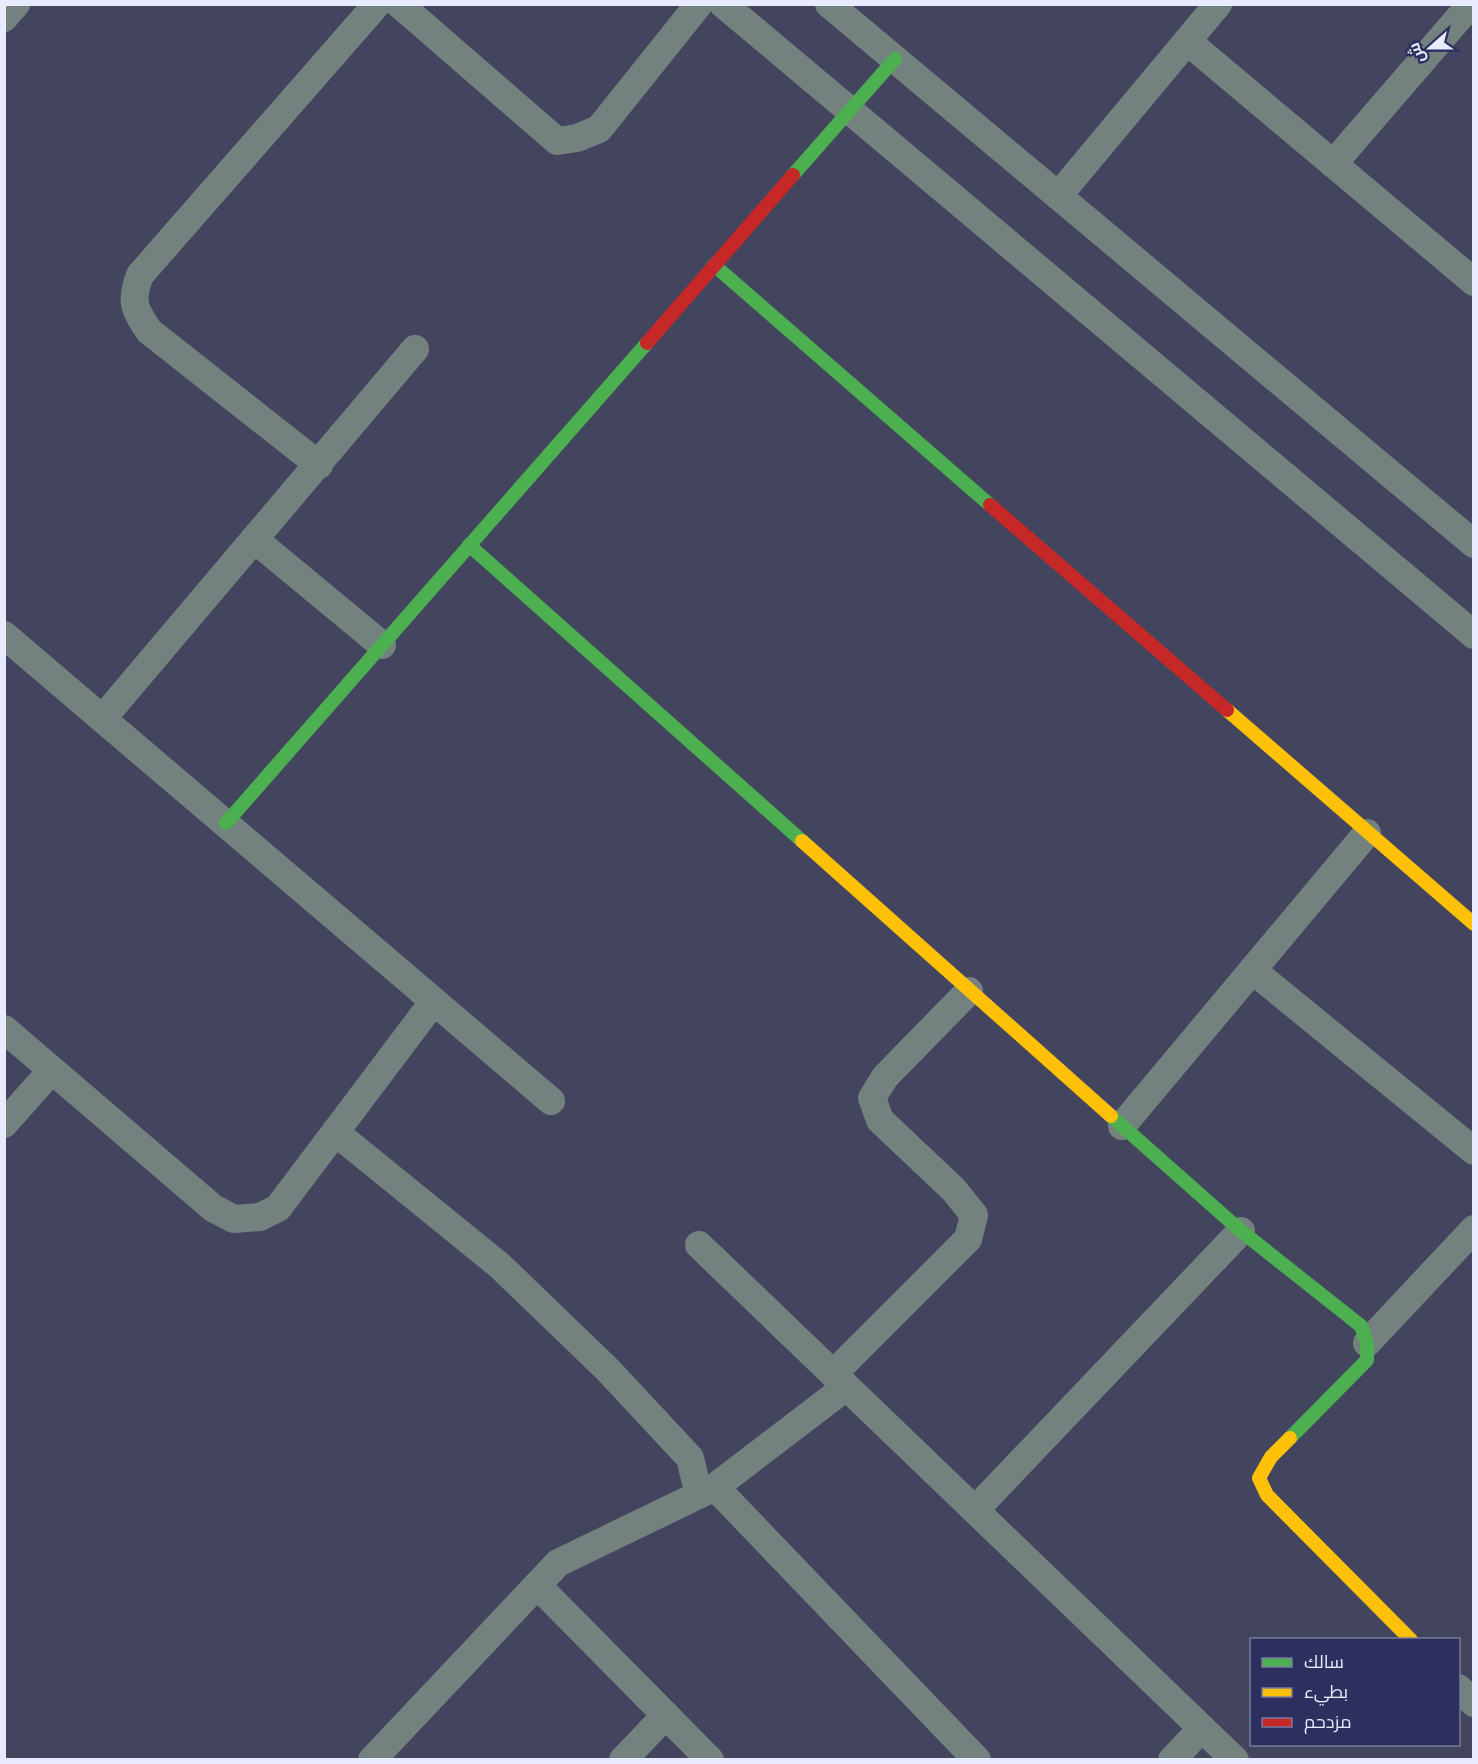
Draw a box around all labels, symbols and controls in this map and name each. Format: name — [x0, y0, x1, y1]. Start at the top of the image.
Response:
north arrow — [1400, 18, 1460, 78]
text: ش — [1402, 39, 1431, 67]
legend — [1250, 1638, 1460, 1746]
text: سالك — [1304, 1649, 1344, 1675]
text: بطيء — [1304, 1679, 1348, 1706]
text: مزدحم — [1304, 1709, 1352, 1735]

